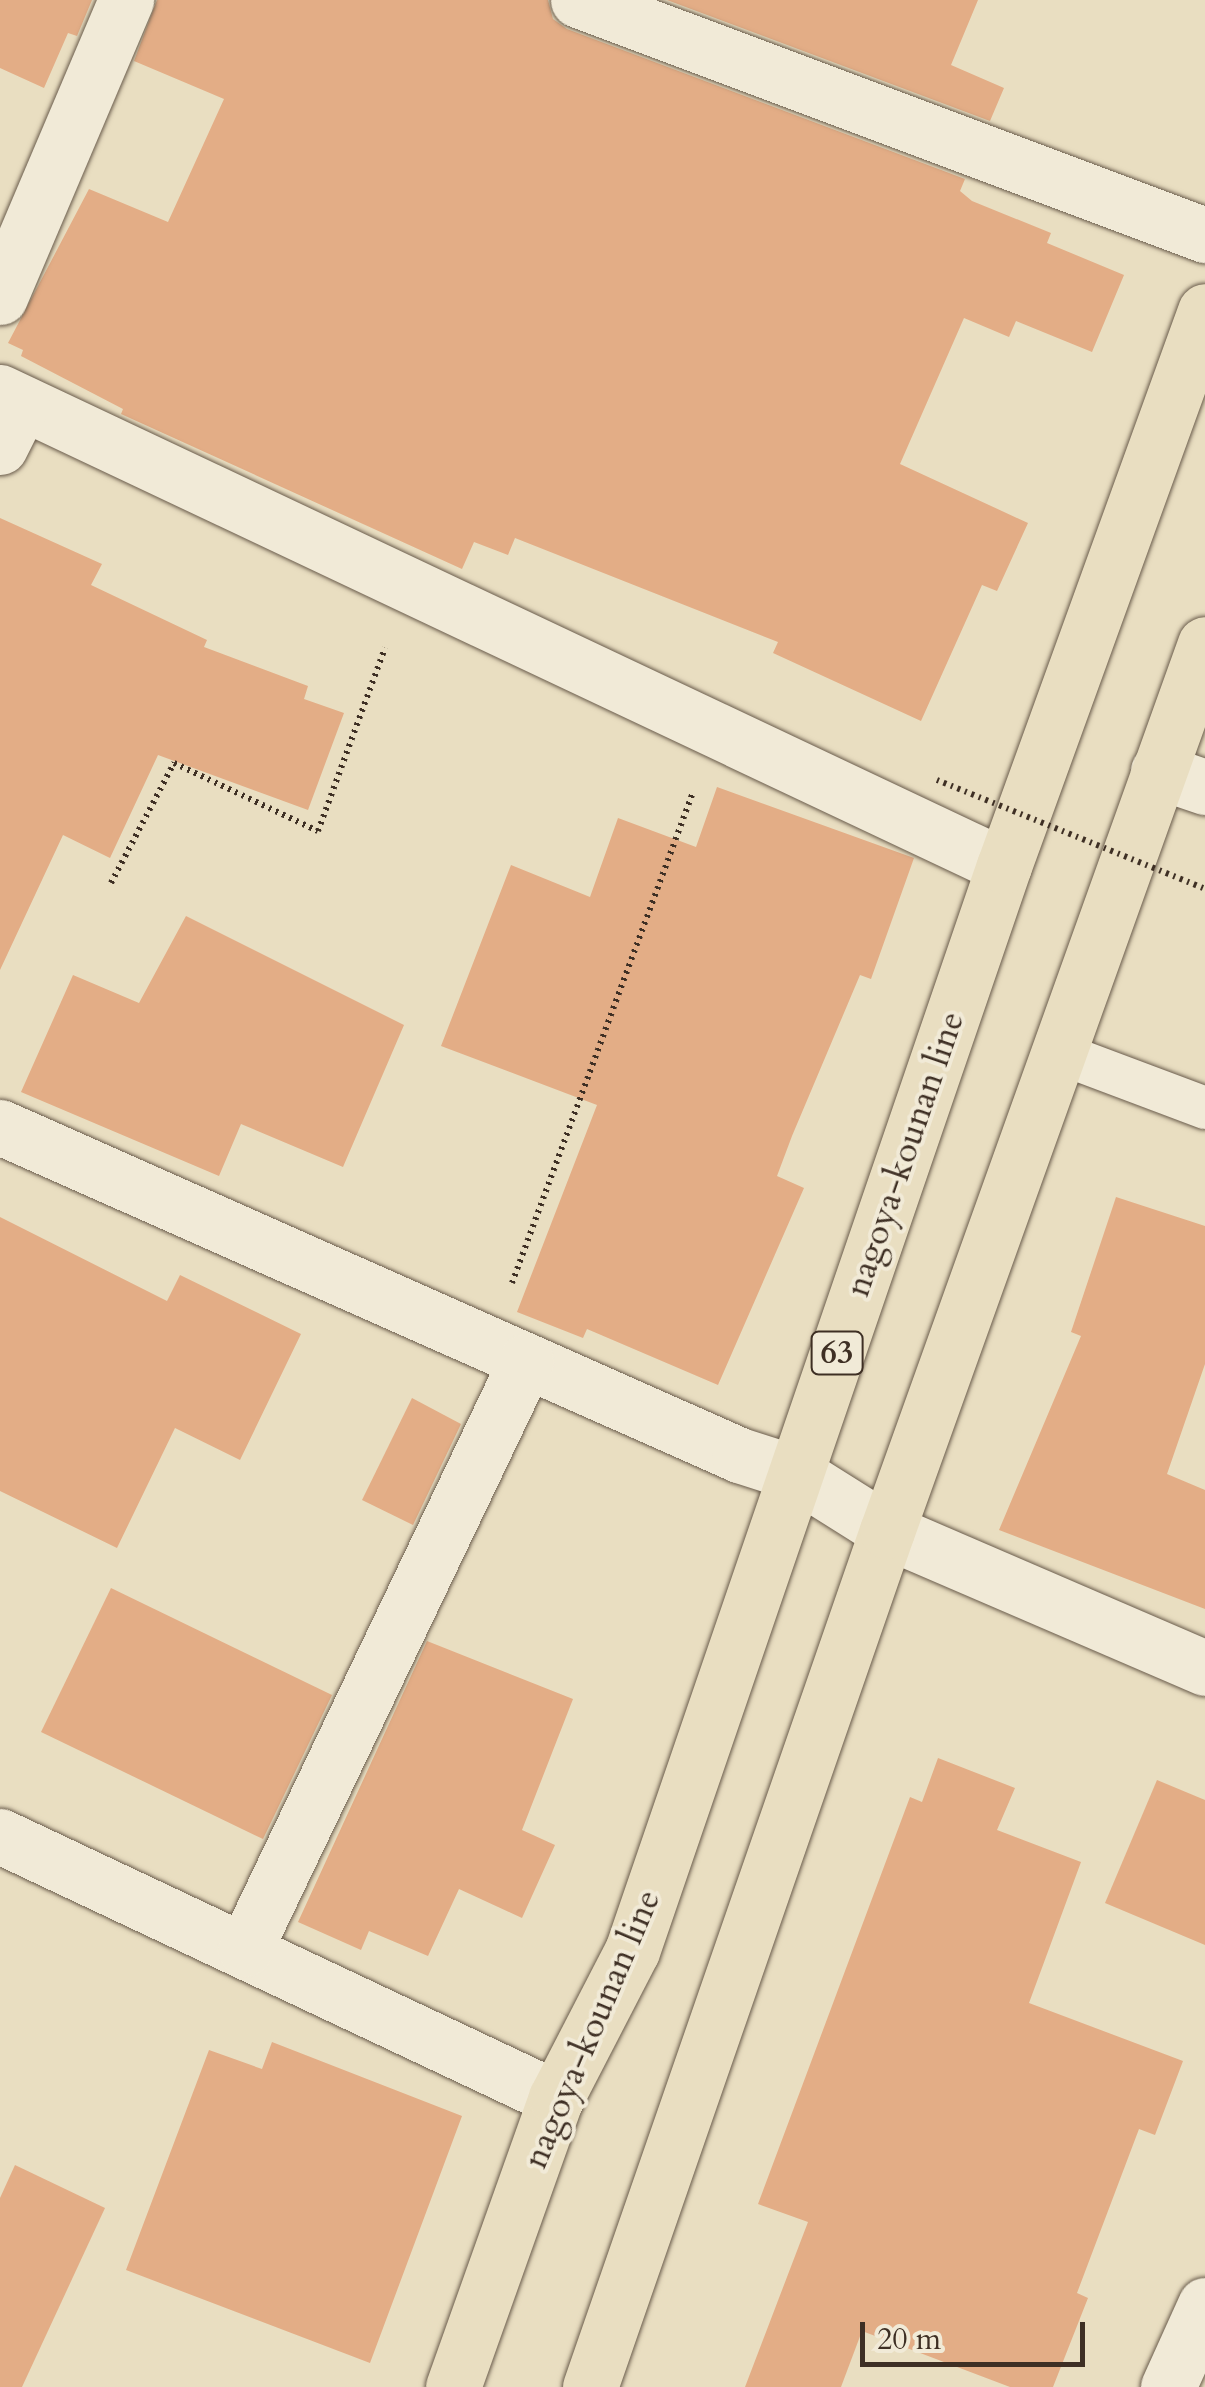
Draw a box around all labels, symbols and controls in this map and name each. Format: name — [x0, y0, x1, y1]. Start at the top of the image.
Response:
street label: nagoya-kounan line — [837, 1006, 973, 1302]
road number: 63 — [810, 1326, 864, 1380]
street label: nagoya-kounan line — [514, 1883, 670, 2175]
scale bar — [865, 2302, 1090, 2364]
text: 20 m — [877, 2319, 941, 2360]

